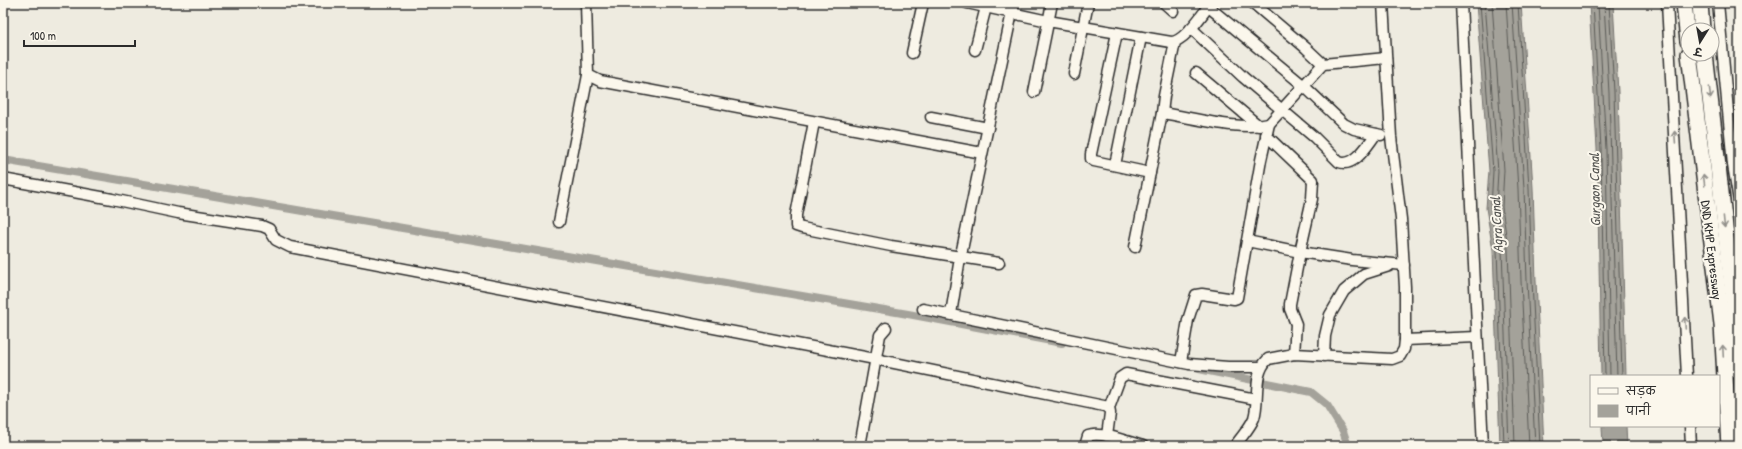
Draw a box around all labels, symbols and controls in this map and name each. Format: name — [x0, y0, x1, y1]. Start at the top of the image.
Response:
scale bar — [24, 22, 135, 48]
north arrow — [1680, 22, 1720, 62]
text: 100 m — [30, 27, 56, 44]
text: उ — [1692, 44, 1704, 60]
one-way arrow — [1706, 86, 1713, 99]
one-way arrow — [1671, 131, 1679, 144]
water label: Gurgaon Canal — [1584, 152, 1605, 227]
one-way arrow — [1700, 174, 1708, 187]
water label: Agra Canal — [1485, 195, 1508, 253]
street label: DND KMP Expressway — [1697, 199, 1727, 301]
one-way arrow — [1720, 215, 1728, 228]
one-way arrow — [1681, 317, 1688, 330]
one-way arrow — [1720, 345, 1727, 358]
legend — [1590, 375, 1720, 427]
text: सड़क — [1625, 382, 1657, 399]
text: पानी — [1625, 402, 1651, 419]

